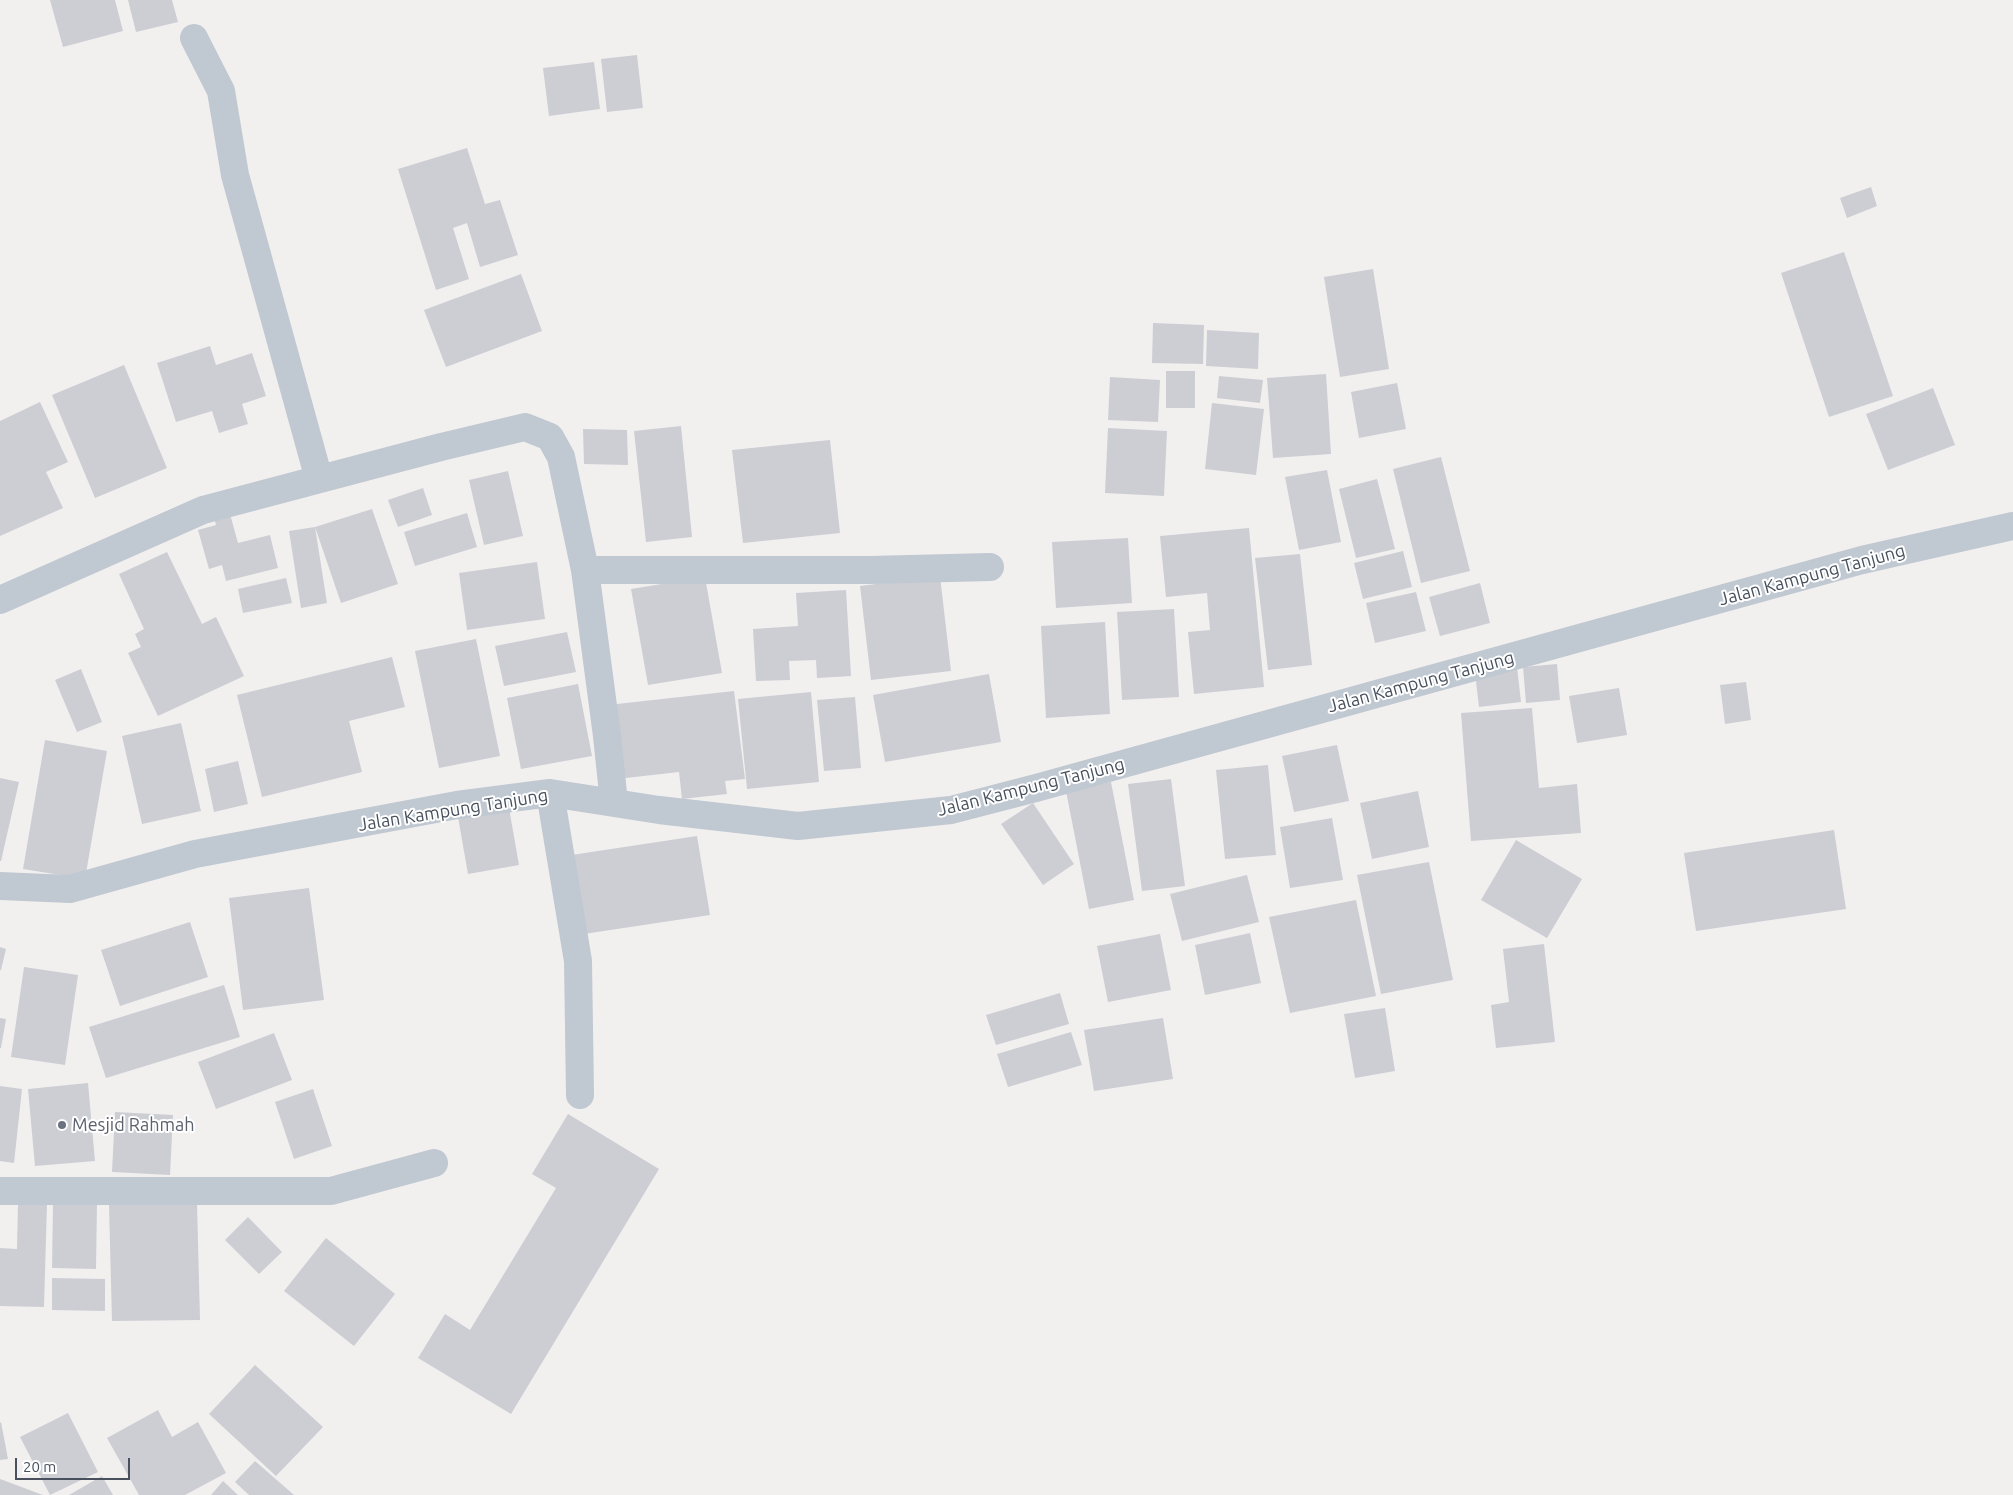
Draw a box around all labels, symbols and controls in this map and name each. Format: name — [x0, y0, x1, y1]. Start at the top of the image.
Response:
street label: Jalan Kampung Tanjung — [1717, 540, 1907, 610]
street label: Jalan Kampung Tanjung — [1326, 647, 1516, 717]
street label: Jalan Kampung Tanjung — [935, 753, 1127, 821]
street label: Jalan Kampung Tanjung — [357, 784, 549, 836]
place label: Mesjid Rahmah — [72, 1114, 195, 1136]
marker: Mesjid Rahmah — [56, 1119, 68, 1131]
scale bar — [18, 1448, 132, 1480]
text: 20 m — [23, 1458, 56, 1475]

